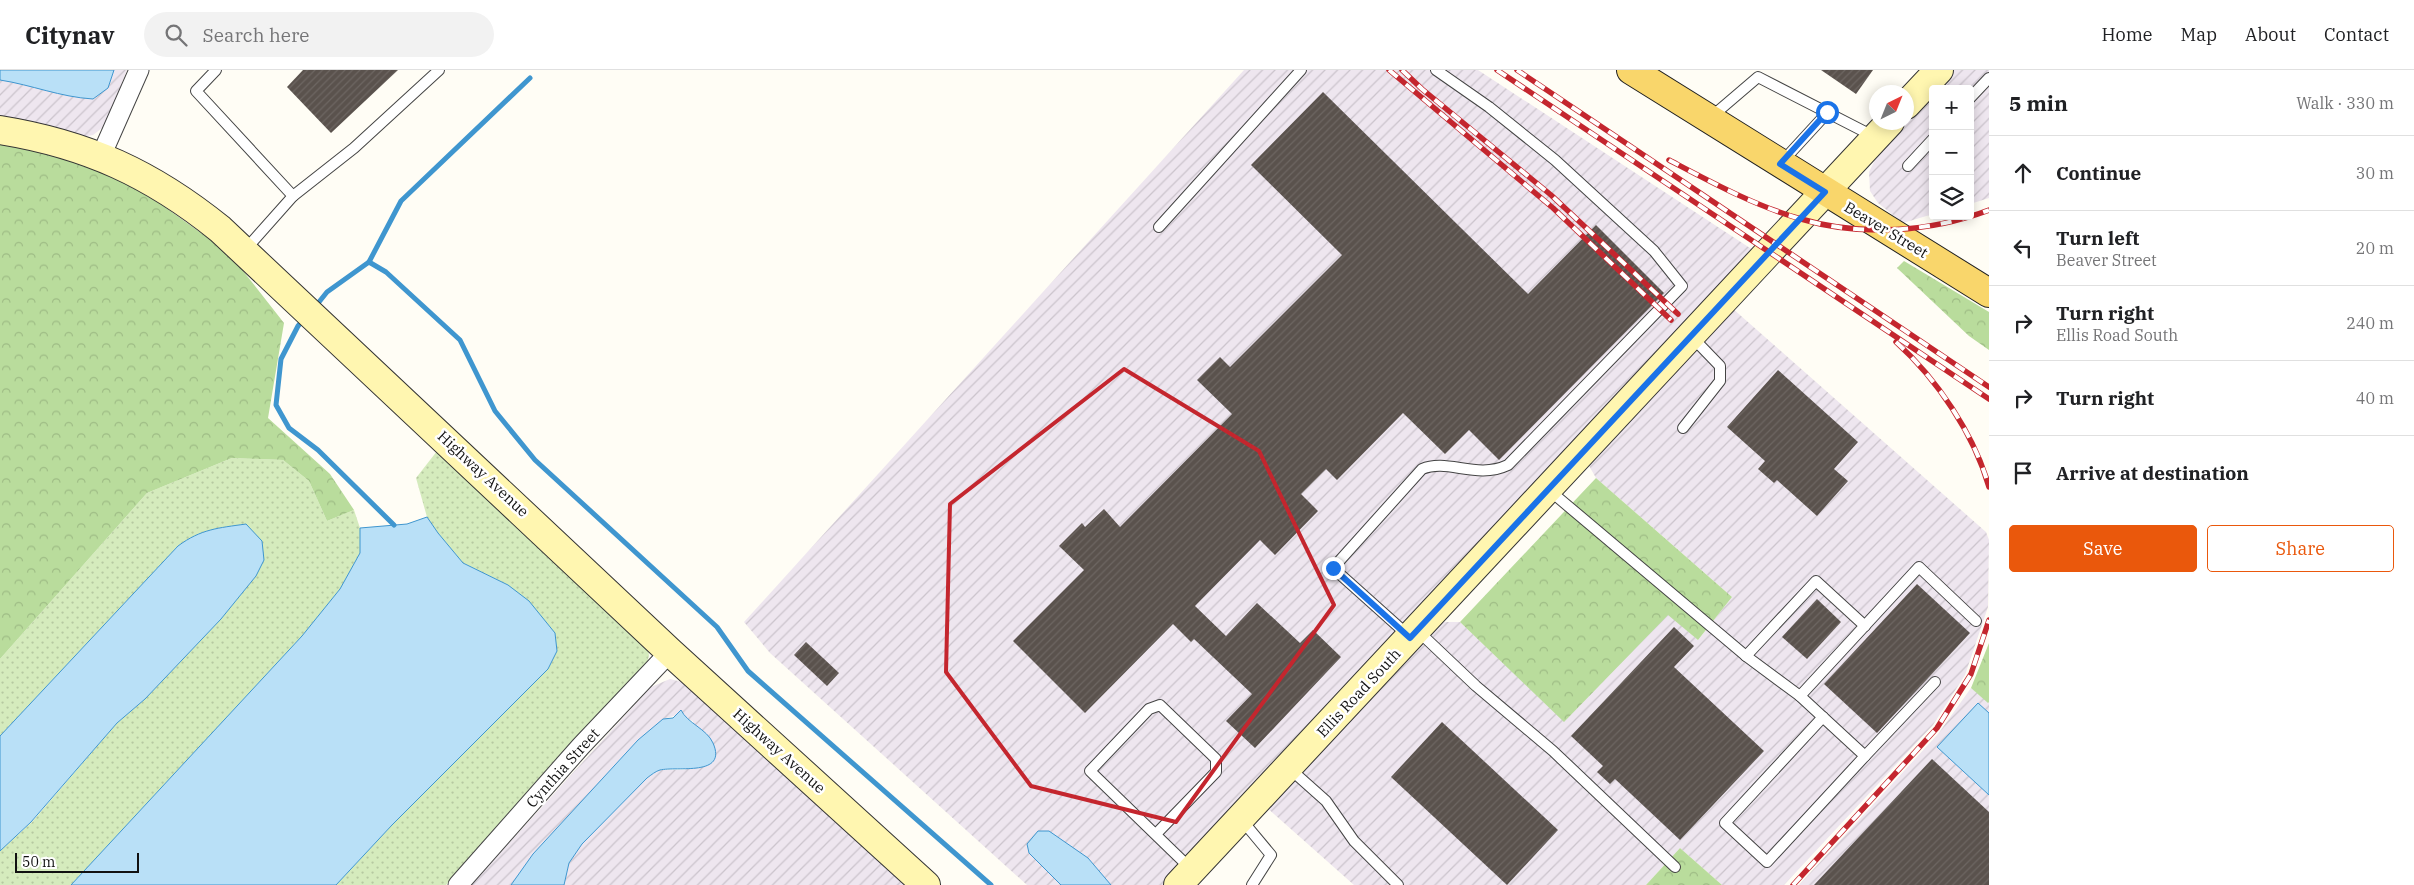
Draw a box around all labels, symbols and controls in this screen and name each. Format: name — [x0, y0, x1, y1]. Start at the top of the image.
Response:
search box — [144, 12, 494, 57]
text: Citynav — [25, 19, 114, 51]
icon: search — [162, 21, 190, 49]
text: Search here — [202, 23, 310, 47]
text: Home — [2101, 23, 2153, 46]
text: Map — [2181, 23, 2217, 46]
text: About — [2245, 23, 2296, 46]
text: Contact — [2324, 23, 2389, 46]
north arrow — [1869, 85, 1914, 130]
map controls — [1929, 85, 1974, 220]
button: + — [1929, 85, 1974, 130]
text: 5 min — [2009, 89, 2068, 117]
text: Walk · 330 m — [2296, 93, 2394, 113]
route start — [1816, 101, 1839, 124]
button: − — [1929, 130, 1974, 175]
icon: ahead — [2009, 159, 2037, 187]
text: Continue — [2056, 161, 2141, 185]
text: 30 m — [2356, 163, 2394, 183]
button: layers — [1929, 175, 1974, 220]
street label: Beaver Street — [1841, 197, 1932, 262]
text: Turn left — [2056, 226, 2139, 250]
icon: left — [2009, 234, 2037, 262]
text: 20 m — [2356, 238, 2394, 258]
text: Beaver Street — [2056, 250, 2157, 270]
text: Turn right — [2056, 301, 2154, 325]
icon: right — [2009, 309, 2037, 337]
text: 240 m — [2346, 313, 2394, 333]
text: Ellis Road South — [2056, 325, 2178, 345]
icon: right — [2009, 384, 2037, 412]
text: Turn right — [2056, 386, 2154, 410]
text: 40 m — [2356, 388, 2394, 408]
street label: Highway Avenue — [434, 427, 533, 521]
icon: arrive — [2009, 459, 2037, 487]
text: Arrive at destination — [2056, 461, 2249, 485]
button: Save — [2009, 525, 2197, 572]
button: Share — [2207, 525, 2394, 572]
route end — [1322, 557, 1345, 580]
street label: Ellis Road South — [1313, 644, 1405, 741]
street label: Highway Avenue — [729, 704, 829, 797]
street label: Cynthia Street — [522, 724, 603, 811]
scale bar — [15, 850, 139, 873]
text: 50 m — [22, 853, 55, 871]

